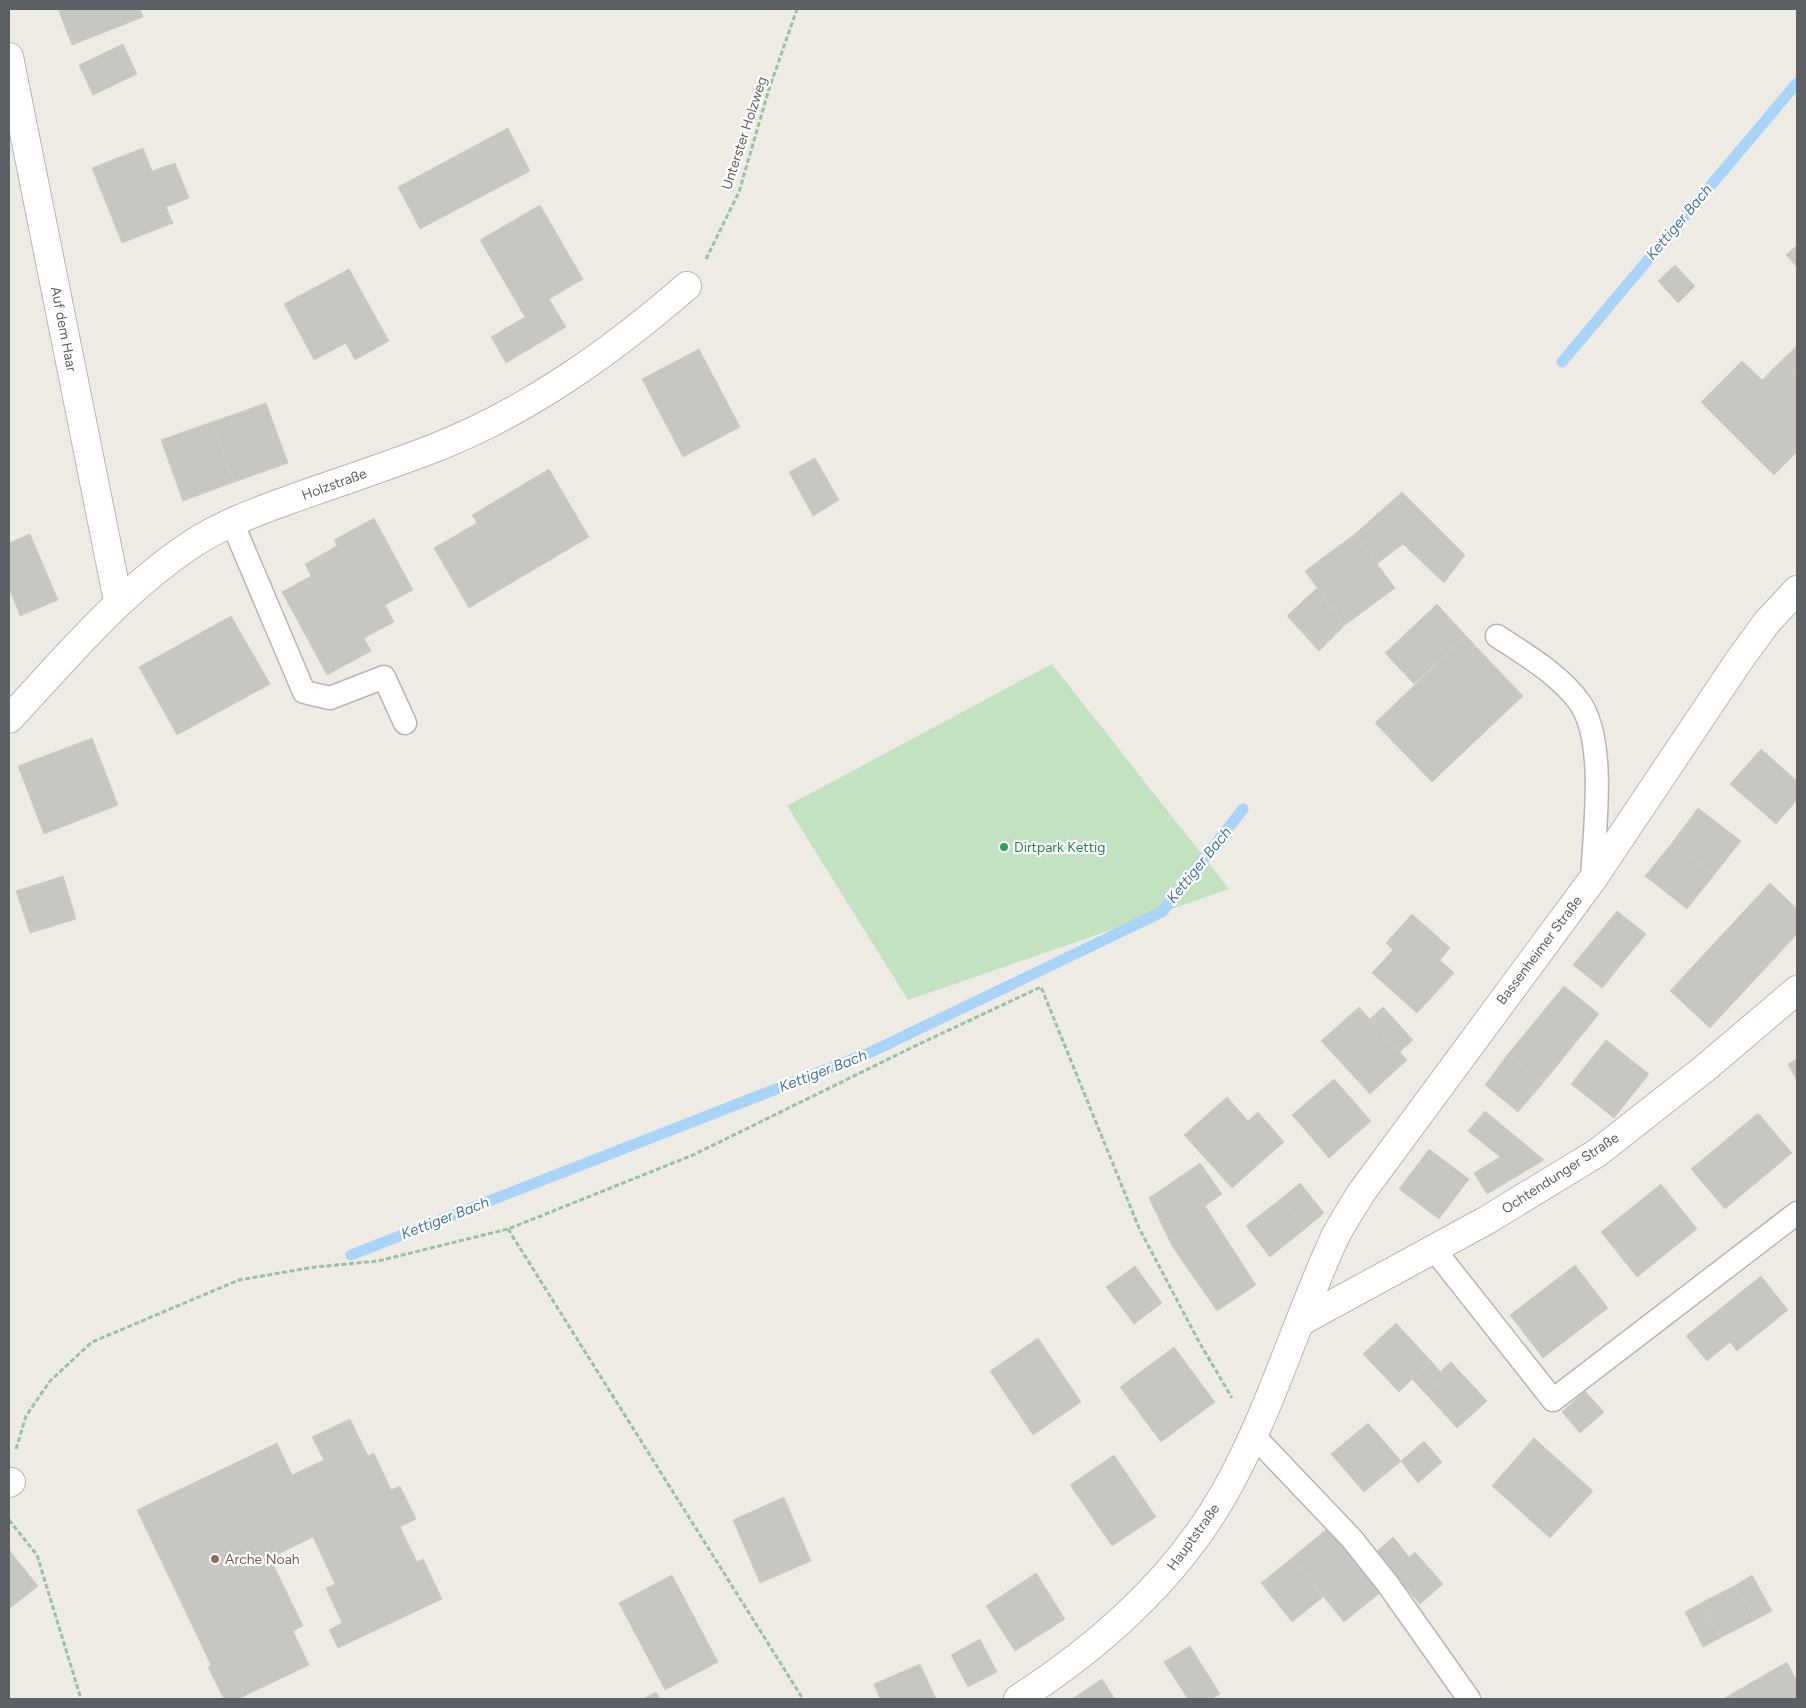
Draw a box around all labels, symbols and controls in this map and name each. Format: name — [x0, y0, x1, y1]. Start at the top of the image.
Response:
street label: Unterster Holzweg — [718, 74, 771, 192]
water label: Kettiger Bach — [1642, 181, 1716, 263]
street label: Auf dem Haar — [47, 285, 80, 374]
street label: Holzstraße — [299, 465, 369, 504]
water label: Kettiger Bach — [1163, 823, 1235, 907]
place label: Dirtpark Kettig — [1014, 839, 1105, 856]
marker: Dirtpark Kettig — [998, 841, 1010, 853]
street label: Bassenheimer Straße — [1493, 892, 1586, 1008]
water label: Kettiger Bach — [777, 1046, 869, 1096]
street label: Ochtendunger Straße — [1499, 1129, 1622, 1218]
water label: Kettiger Bach — [399, 1193, 491, 1243]
street label: Hauptstraße — [1164, 1500, 1223, 1574]
place label: Arche Noah — [225, 1551, 300, 1568]
marker: Arche Noah — [209, 1553, 221, 1565]

